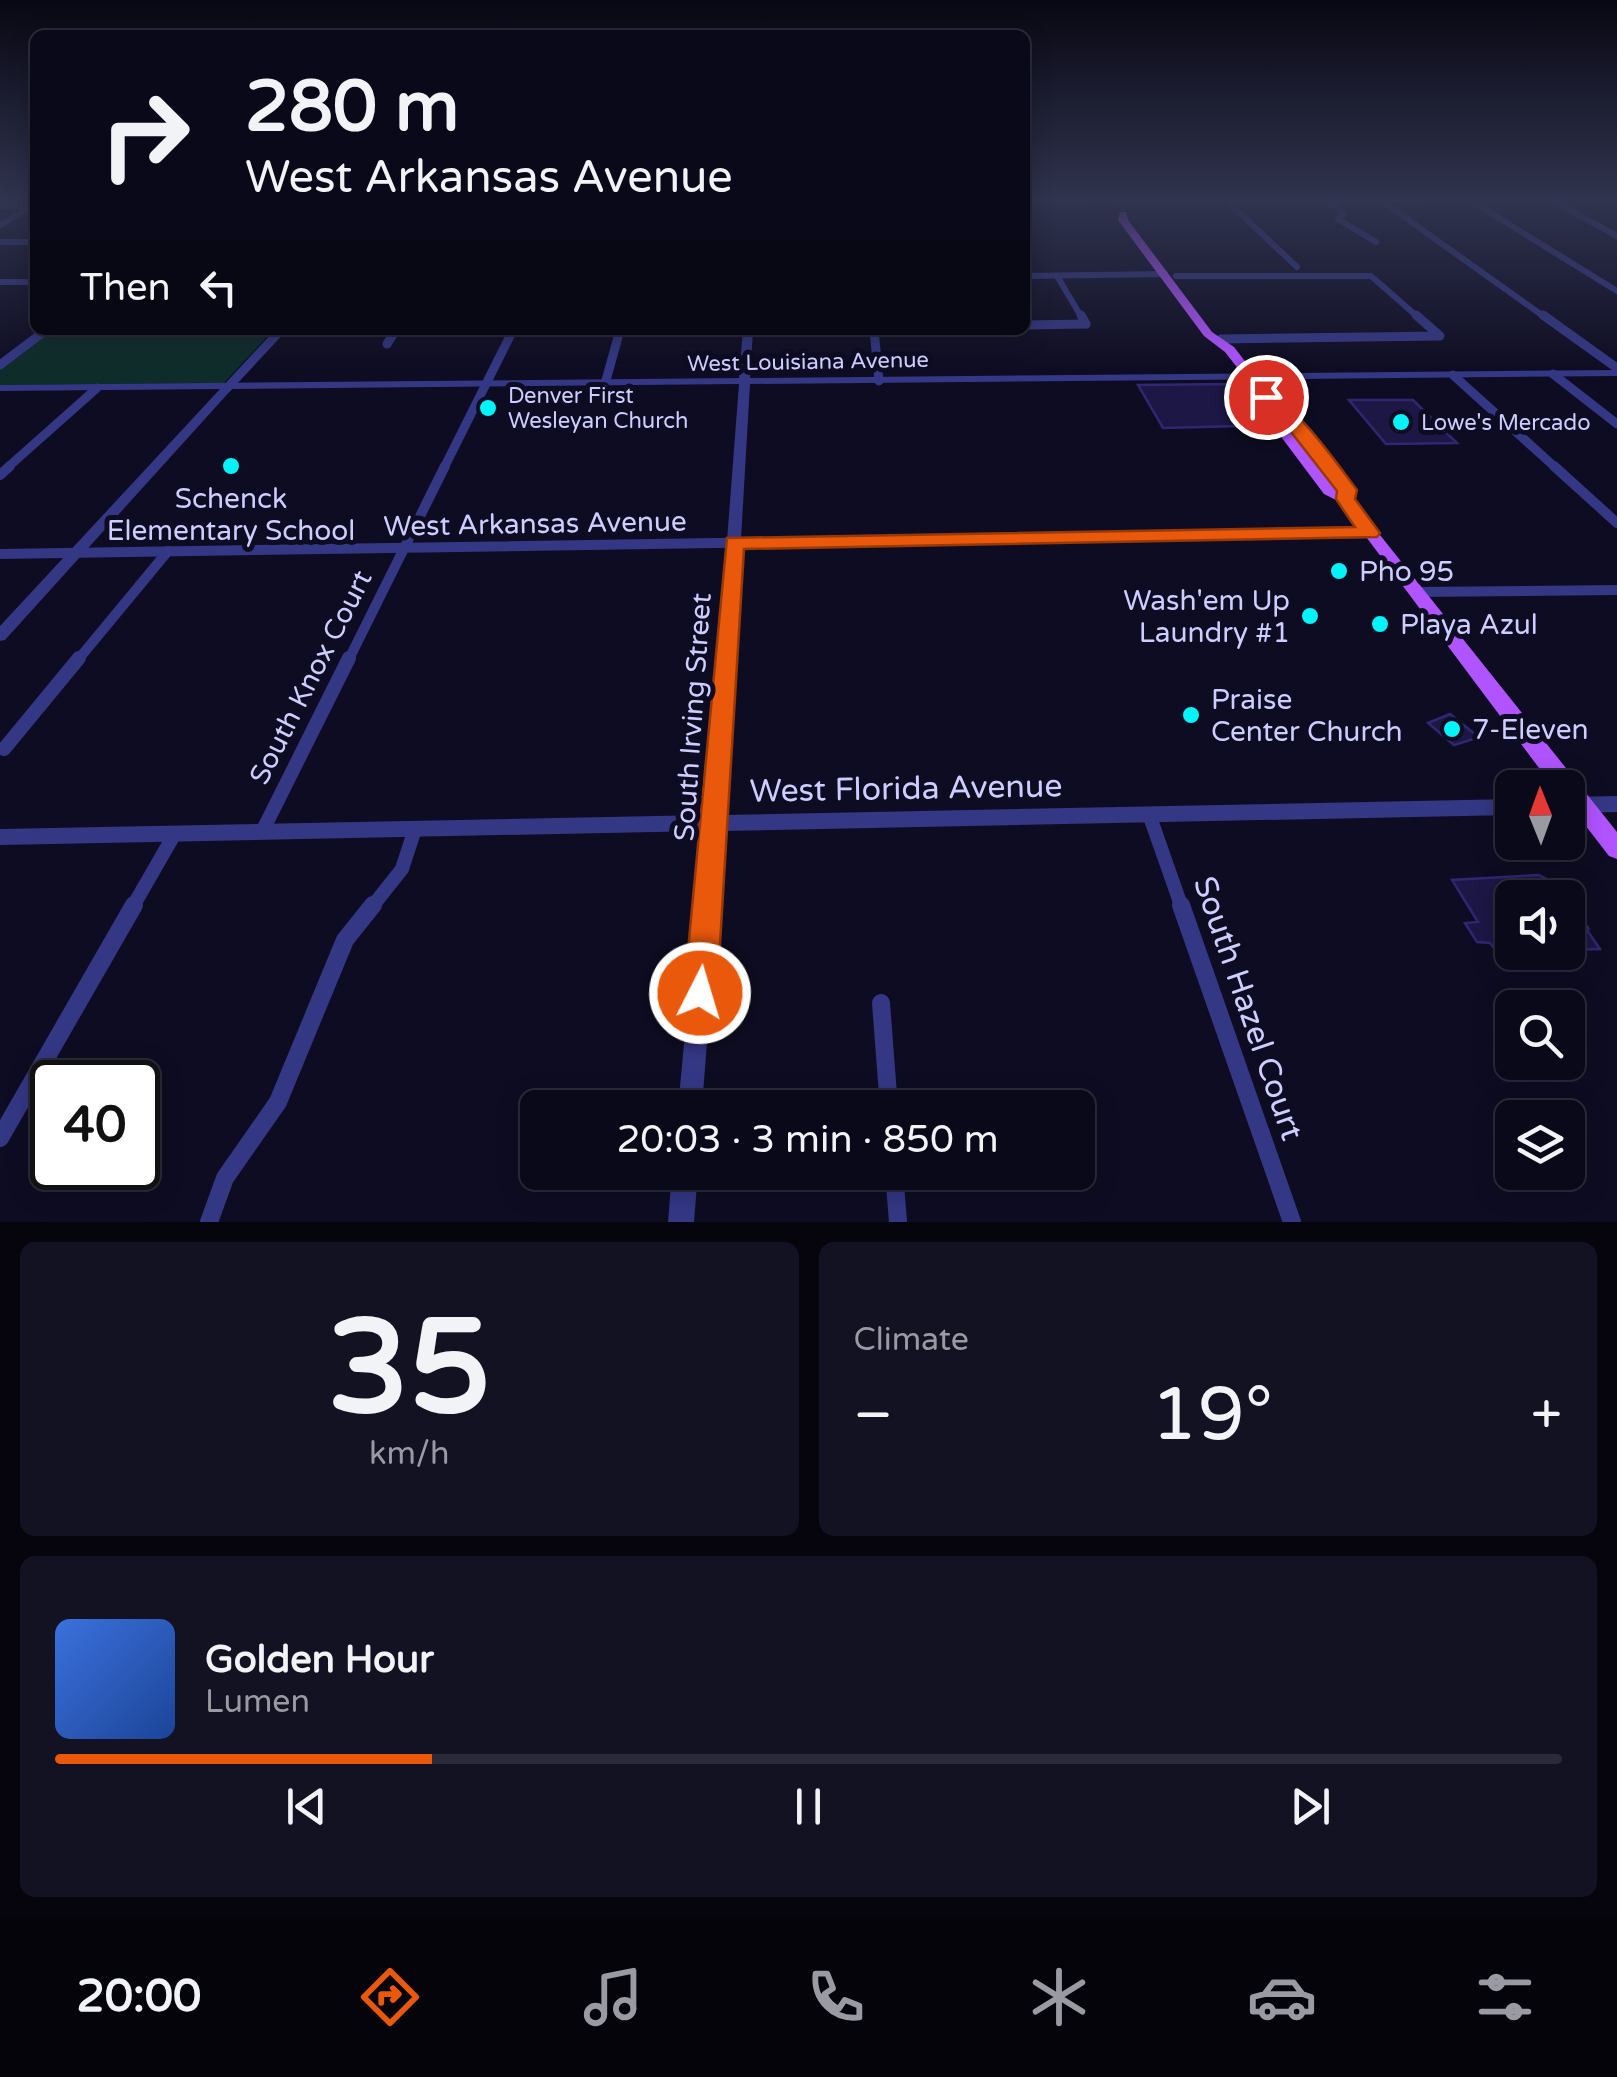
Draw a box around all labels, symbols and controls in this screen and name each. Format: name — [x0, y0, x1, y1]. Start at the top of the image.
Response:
text: 280 m — [245, 66, 459, 150]
icon: right — [80, 70, 210, 200]
text: West Arkansas Avenue — [245, 151, 733, 205]
icon: left — [191, 260, 246, 315]
text: Then — [80, 265, 171, 311]
street label: West Louisiana Avenue — [687, 347, 929, 377]
pin — [1224, 355, 1309, 440]
icon: arrive — [1239, 370, 1294, 425]
place label: Denver First Wesleyan Church — [508, 383, 688, 434]
marker: Denver First Wesleyan Church — [477, 397, 499, 419]
place label: Lowe's Mercado — [1421, 410, 1591, 436]
marker: Lowe's Mercado — [1390, 411, 1412, 433]
marker: Schenck Elementary School — [220, 455, 242, 477]
place label: Schenck Elementary School — [107, 482, 355, 548]
street label: West Arkansas Avenue — [383, 504, 687, 544]
place label: Pho 95 — [1359, 555, 1454, 589]
marker: Pho 95 — [1328, 560, 1350, 582]
street label: South Knox Court — [242, 564, 380, 790]
place label: Wash'em Up Laundry #1 — [1123, 584, 1290, 650]
street label: South Irving Street — [667, 592, 719, 842]
marker: Wash'em Up Laundry #1 — [1299, 605, 1321, 627]
place label: Playa Azul — [1400, 608, 1538, 642]
marker: Playa Azul — [1369, 613, 1391, 635]
place label: Praise Center Church — [1211, 683, 1403, 749]
marker: Praise Center Church — [1180, 704, 1202, 726]
place label: 7-Eleven — [1472, 713, 1589, 747]
marker: 7-Eleven — [1441, 718, 1463, 740]
street label: West Florida Avenue — [749, 767, 1063, 811]
north arrow — [1495, 770, 1585, 860]
map controls — [1495, 770, 1585, 1190]
street label: South Hazel Court — [1185, 872, 1311, 1145]
button: sound — [1495, 880, 1585, 970]
position arrow — [648, 941, 752, 1045]
button: search — [1495, 990, 1585, 1080]
speed limit sign: 40 — [30, 1060, 160, 1190]
button: layers — [1495, 1100, 1585, 1190]
text: 20:03 · 3 min · 850 m — [616, 1117, 999, 1163]
text: 35 — [328, 1292, 491, 1448]
text: Climate — [854, 1321, 969, 1359]
text: 19° — [1151, 1370, 1273, 1460]
text: − — [854, 1383, 893, 1449]
text: + — [1531, 1383, 1562, 1449]
text: km/h — [369, 1435, 449, 1473]
text: Golden Hour — [205, 1637, 434, 1683]
text: Lumen — [205, 1683, 310, 1721]
icon: previous — [279, 1779, 334, 1834]
icon: pause — [781, 1779, 836, 1834]
icon: next — [1283, 1779, 1338, 1834]
icon: directions — [355, 1962, 425, 2032]
icon: music — [578, 1962, 648, 2032]
icon: phone — [801, 1962, 871, 2032]
icon: climate — [1024, 1962, 1094, 2032]
icon: car — [1247, 1962, 1317, 2032]
icon: filters — [1470, 1962, 1540, 2032]
text: 20:00 — [77, 1970, 201, 2024]

